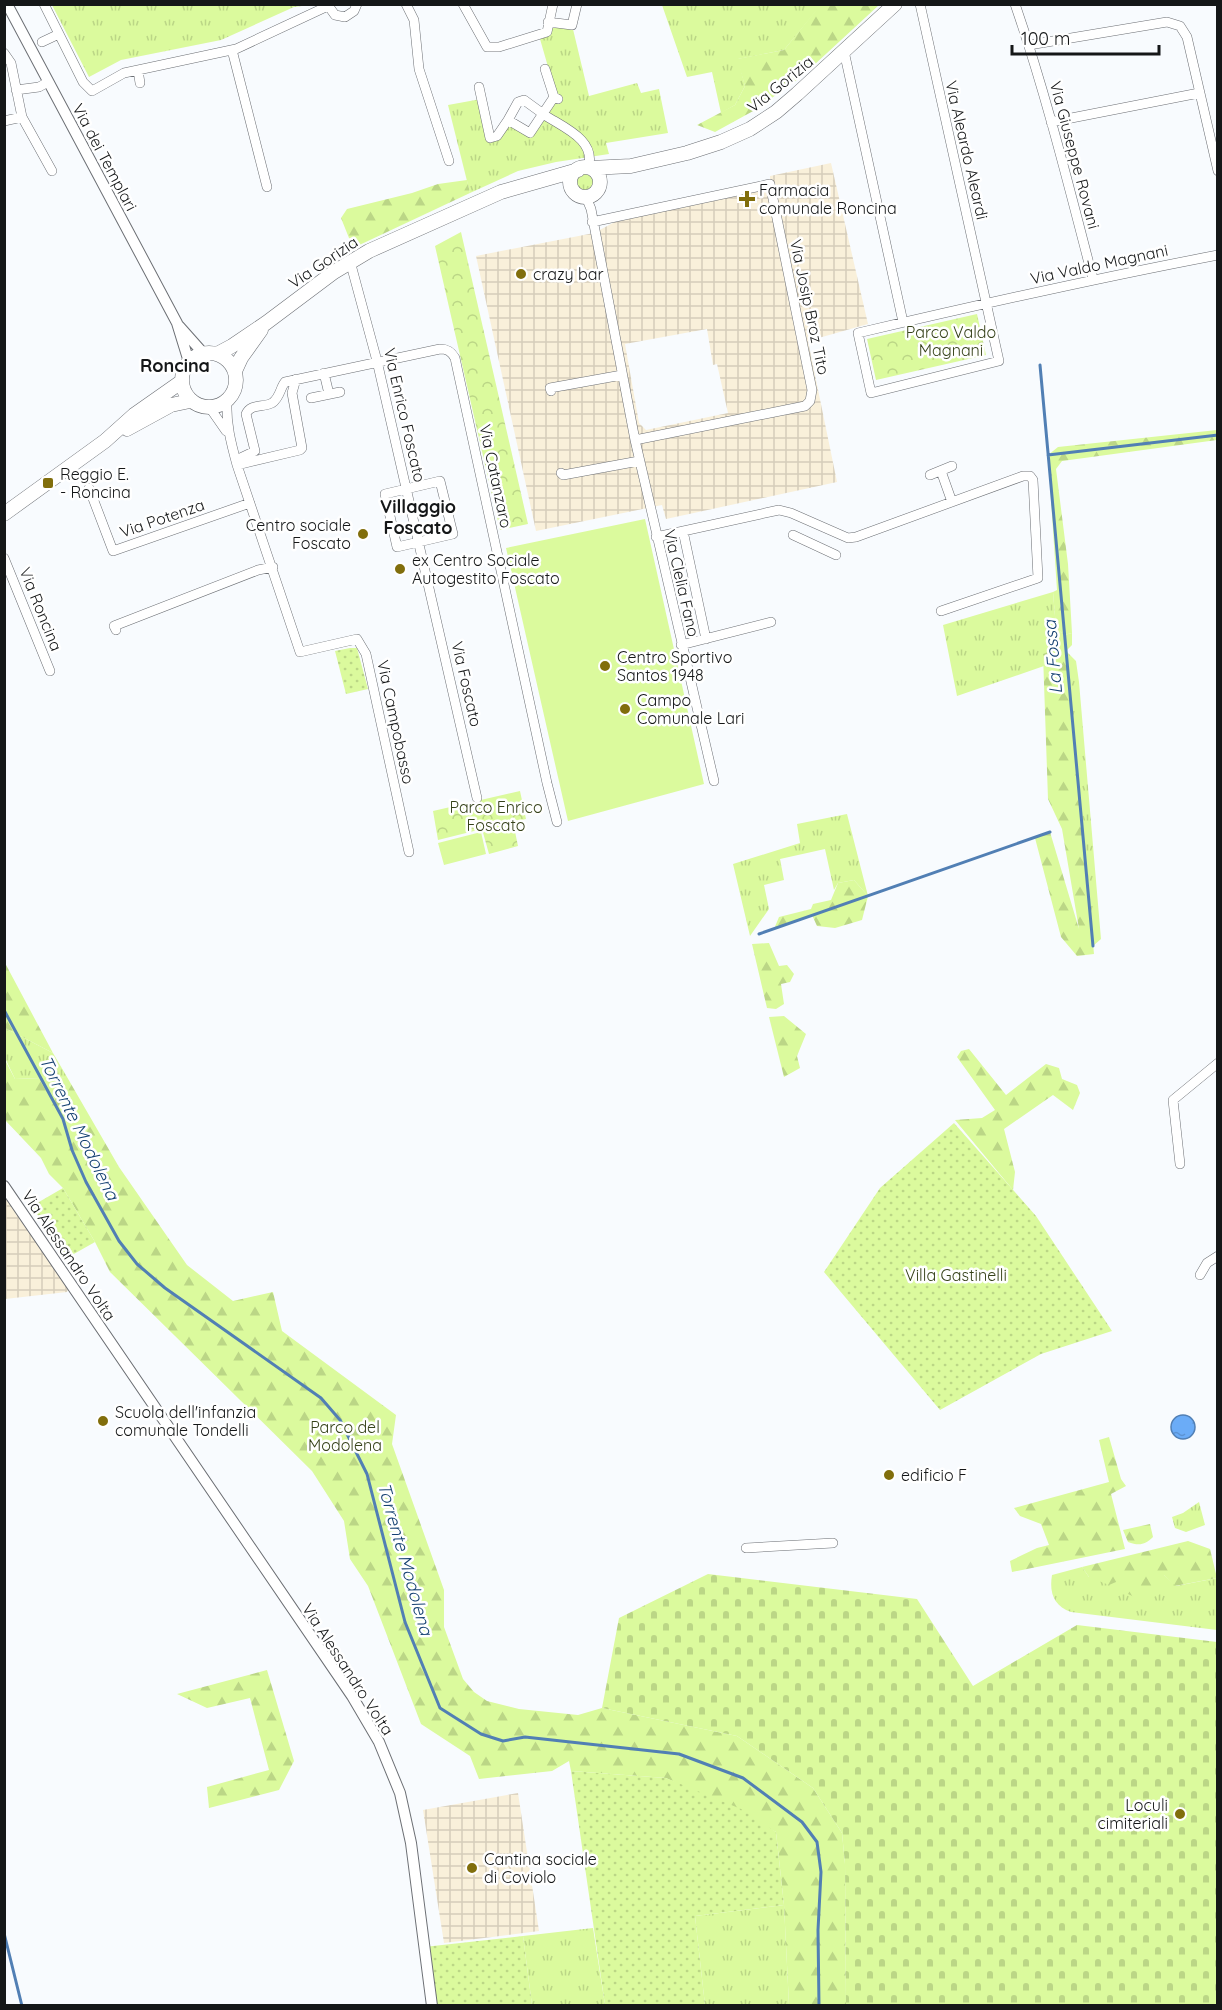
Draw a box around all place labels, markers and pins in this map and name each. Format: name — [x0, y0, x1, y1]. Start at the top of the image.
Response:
place label: Farmacia comunale Roncina — [759, 180, 897, 218]
marker: Farmacia comunale Roncina — [740, 192, 754, 206]
place label: crazy bar — [533, 264, 604, 284]
marker: crazy bar — [514, 267, 528, 281]
place label: Reggio E. - Roncina — [60, 464, 131, 502]
marker: Reggio E. - Roncina — [41, 476, 55, 490]
place label: Centro sociale Foscato — [246, 515, 351, 553]
marker: Centro sociale Foscato — [356, 527, 370, 541]
place label: ex Centro Sociale Autogestito Foscato — [412, 550, 560, 588]
marker: ex Centro Sociale Autogestito Foscato — [393, 562, 407, 576]
place label: Centro Sportivo Santos 1948 — [617, 647, 732, 685]
marker: Centro Sportivo Santos 1948 — [598, 659, 612, 673]
place label: Campo Comunale Lari — [637, 690, 744, 728]
marker: Campo Comunale Lari — [618, 702, 632, 716]
place label: Scuola dell'infanzia comunale Tondelli — [115, 1402, 256, 1440]
marker: Scuola dell'infanzia comunale Tondelli — [96, 1414, 110, 1428]
place label: edificio F — [901, 1465, 967, 1485]
marker: edificio F — [882, 1468, 896, 1482]
place label: Loculi cimiteriali — [1098, 1795, 1168, 1833]
marker: Loculi cimiteriali — [1173, 1807, 1187, 1821]
place label: Cantina sociale di Coviolo — [484, 1849, 597, 1887]
marker: Cantina sociale di Coviolo — [465, 1861, 479, 1875]

